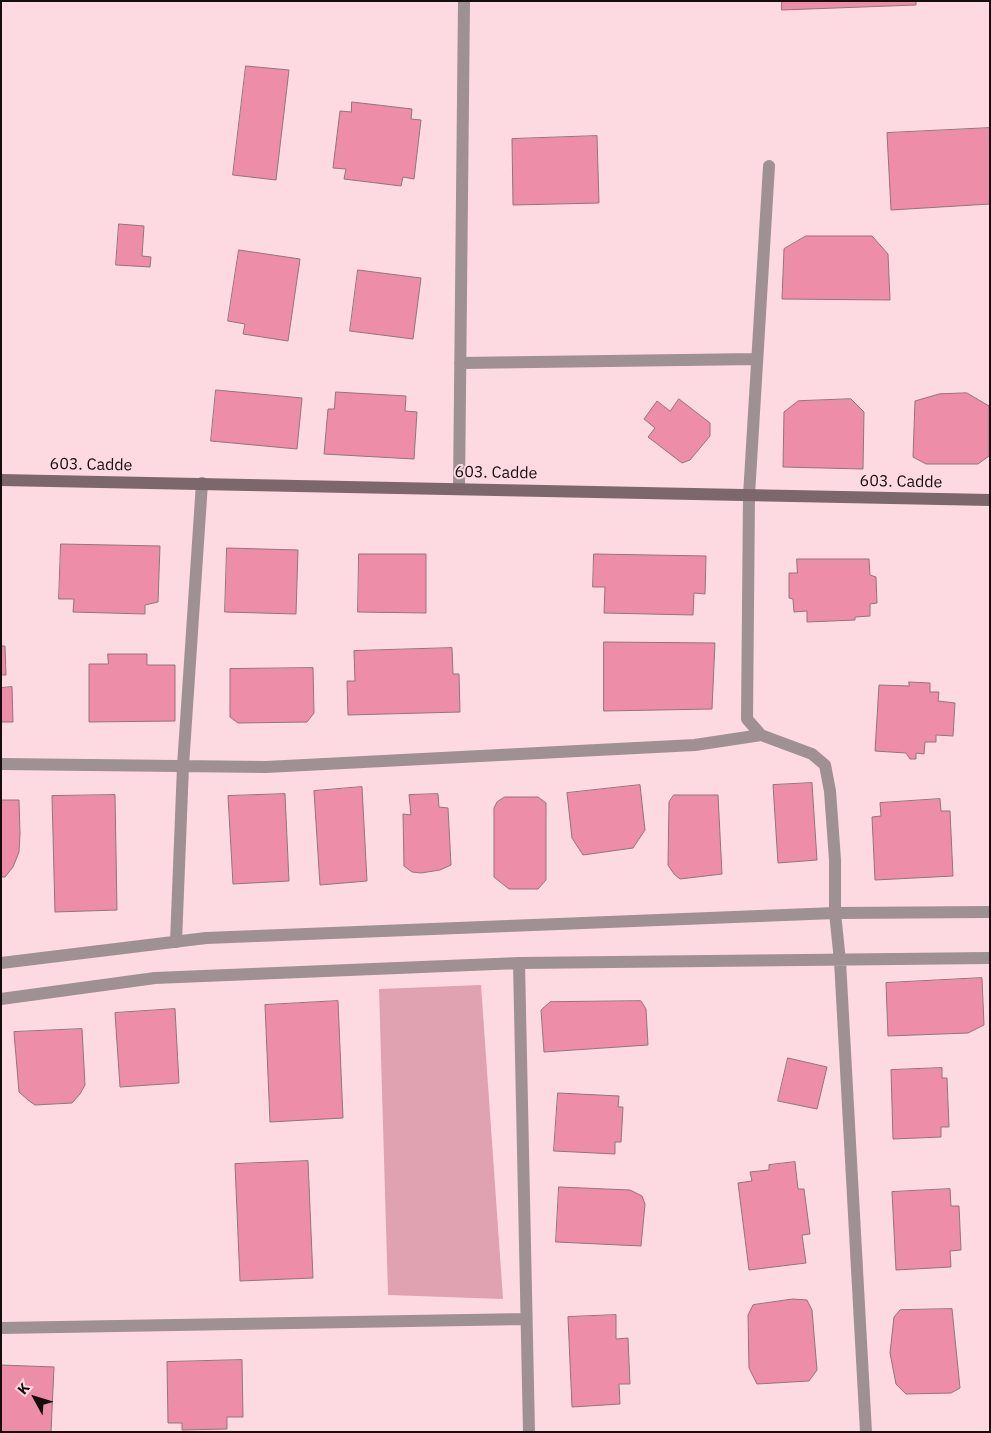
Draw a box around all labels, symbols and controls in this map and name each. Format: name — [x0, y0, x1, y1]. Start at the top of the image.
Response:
street label: 603. Cadde — [49, 455, 133, 475]
street label: 603. Cadde — [454, 463, 538, 483]
street label: 603. Cadde — [859, 472, 943, 492]
north arrow — [10, 1373, 60, 1423]
text: K — [13, 1379, 33, 1398]

